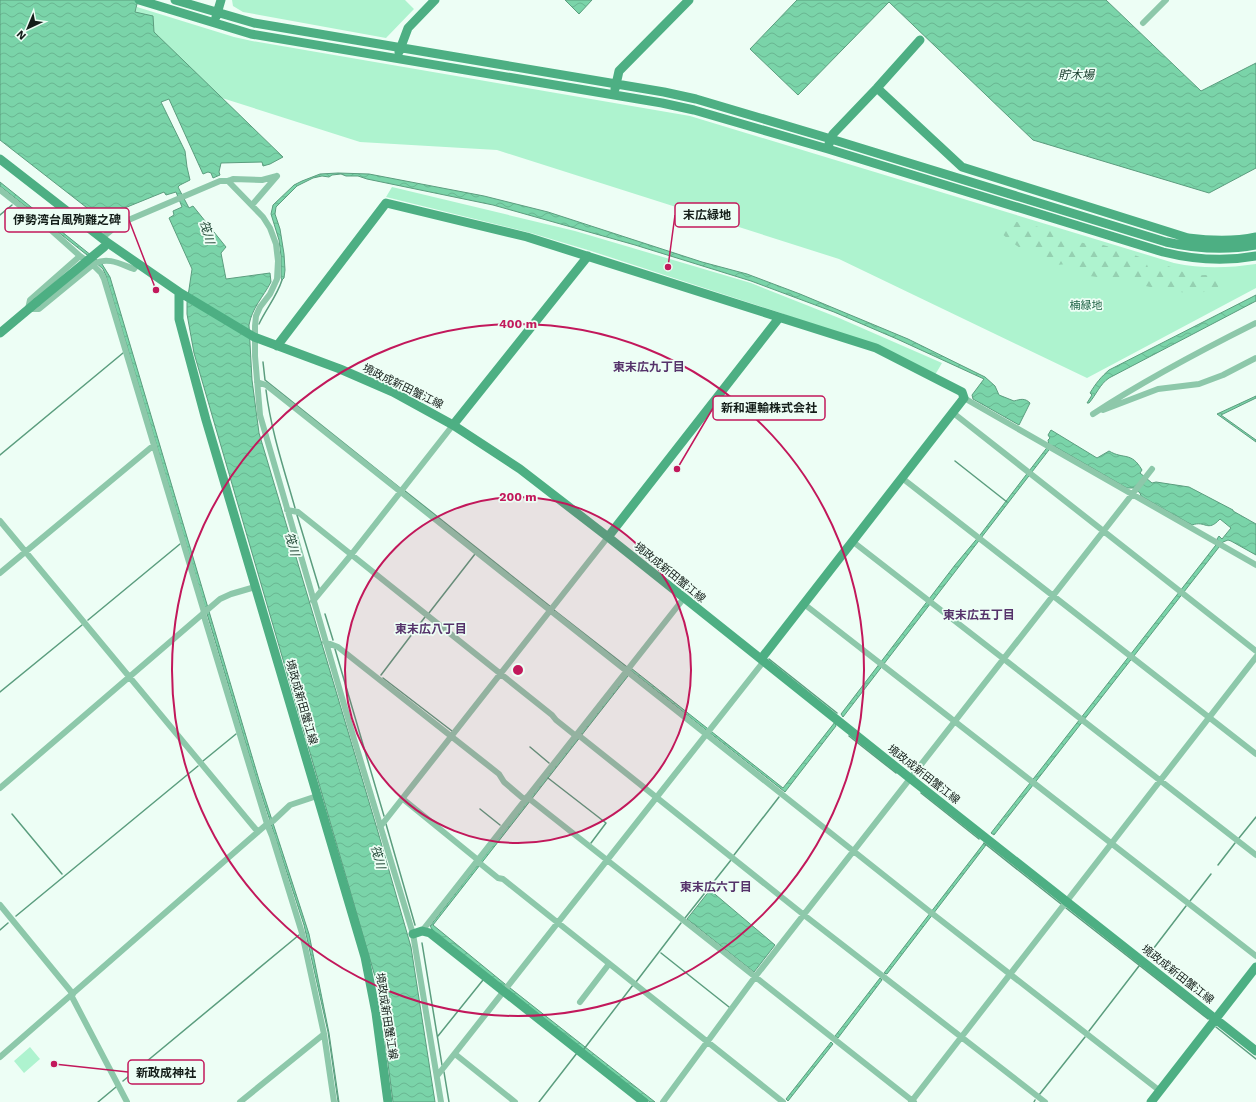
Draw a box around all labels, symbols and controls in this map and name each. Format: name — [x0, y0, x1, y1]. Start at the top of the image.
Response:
north arrow — [8, 8, 48, 48]
text: N — [14, 27, 29, 42]
water label: 貯木場 — [1058, 68, 1096, 82]
callout: 末広緑地 — [675, 203, 739, 227]
callout: 伊勢湾台風殉難之碑 — [5, 208, 129, 232]
text: 末広緑地 — [683, 208, 731, 222]
text: 伊勢湾台風殉難之碑 — [13, 213, 121, 227]
water label: 筏川 — [197, 219, 217, 247]
park label: 楠緑地 — [1070, 299, 1103, 312]
text: 400 m — [499, 317, 537, 331]
district label: 東末広九丁目 — [613, 360, 685, 374]
street label: 境政成新田蟹江線 — [360, 361, 445, 412]
callout: 新和運輸株式会社 — [713, 396, 825, 420]
text: 新和運輸株式会社 — [721, 401, 817, 415]
text: 200 m — [499, 490, 537, 504]
water label: 筏川 — [282, 531, 302, 559]
street label: 境政成新田蟹江線 — [631, 540, 708, 605]
district label: 東末広五丁目 — [943, 608, 1015, 622]
district label: 東末広八丁目 — [395, 622, 467, 636]
street label: 境政成新田蟹江線 — [283, 658, 320, 746]
centre of rings — [511, 663, 525, 677]
street label: 境政成新田蟹江線 — [885, 742, 962, 807]
water label: 筏川 — [368, 844, 388, 872]
district label: 東末広六丁目 — [680, 880, 752, 894]
street label: 境政成新田蟹江線 — [1139, 942, 1216, 1007]
street label: 境政成新田蟹江線 — [373, 972, 400, 1061]
callout: 新政成神社 — [128, 1060, 204, 1084]
text: 新政成神社 — [136, 1066, 196, 1080]

